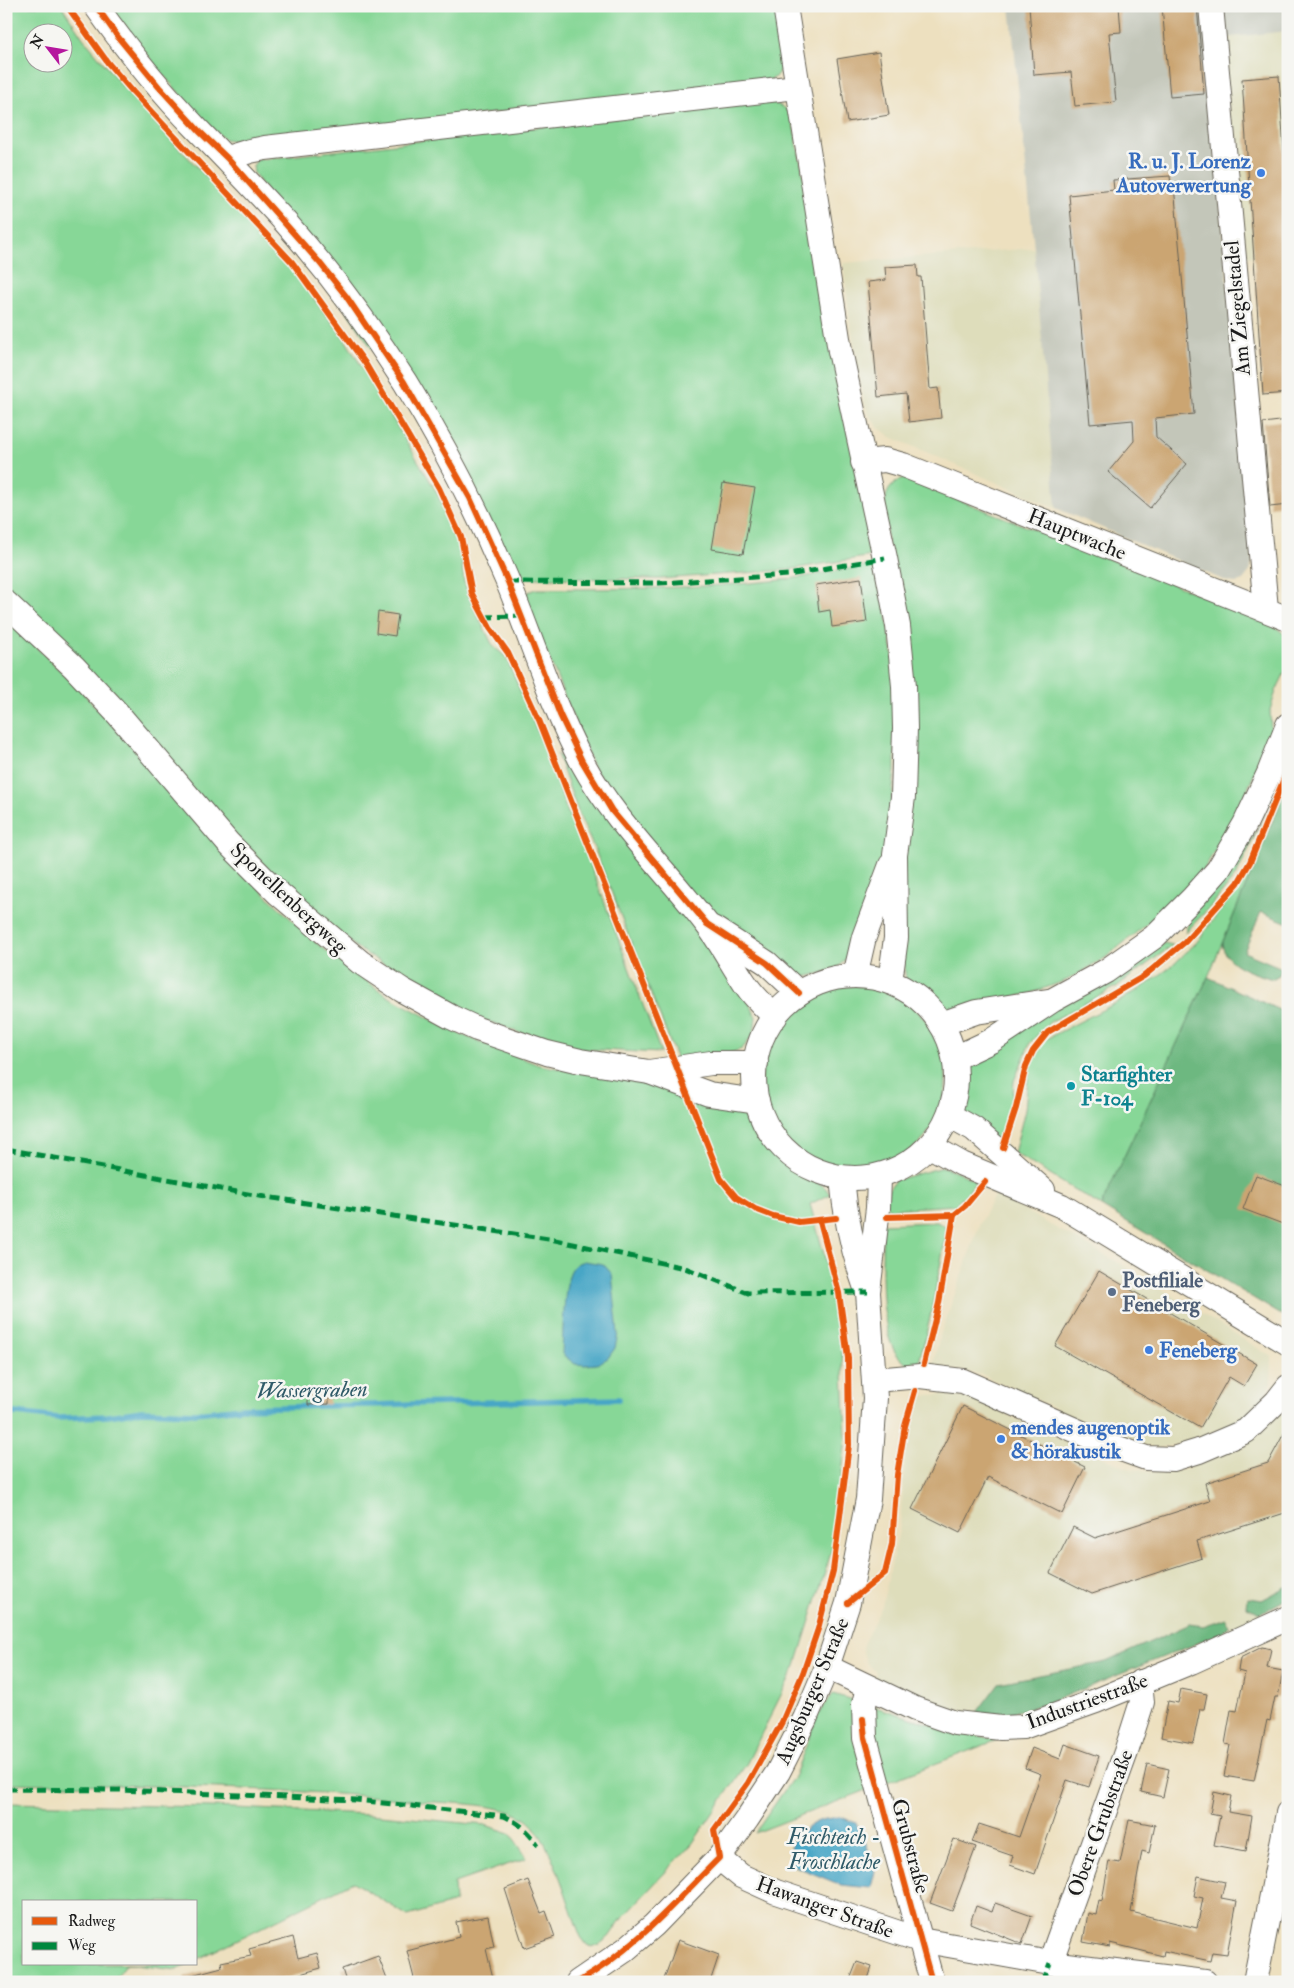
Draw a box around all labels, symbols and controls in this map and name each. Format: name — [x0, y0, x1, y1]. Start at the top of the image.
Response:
north arrow — [22, 22, 72, 72]
text: N — [26, 31, 48, 52]
place label: R. u. J. Lorenz Autoverwertung — [1116, 148, 1252, 199]
marker: R. u. J. Lorenz Autoverwertung — [1255, 167, 1267, 179]
street label: Am Ziegelstadel — [1218, 239, 1257, 378]
street label: Hauptwache — [1024, 502, 1130, 567]
street label: Sponellenbergweg — [224, 837, 354, 960]
place label: Starfighter F-104 — [1081, 1061, 1173, 1112]
marker: Starfighter F-104 — [1065, 1080, 1077, 1092]
place label: Postfiliale Feneberg — [1122, 1267, 1203, 1318]
marker: Postfiliale Feneberg — [1106, 1286, 1118, 1298]
place label: Feneberg — [1159, 1337, 1238, 1364]
marker: Feneberg — [1143, 1344, 1155, 1356]
water label: Wassergraben — [256, 1375, 368, 1405]
place label: mendes augenoptik & hörakustik — [1011, 1414, 1171, 1465]
marker: mendes augenoptik & hörakustik — [995, 1433, 1007, 1445]
street label: Augsburger Straße — [769, 1613, 856, 1770]
street label: Industriestraße — [1023, 1667, 1152, 1736]
street label: Obere Grubstraße — [1061, 1746, 1140, 1900]
street label: Grubstraße — [885, 1796, 936, 1897]
water label: Fischteich - Froschlache — [786, 1823, 881, 1876]
street label: Hawanger Straße — [752, 1870, 897, 1945]
legend — [22, 1900, 198, 1966]
text: Radweg — [68, 1912, 116, 1931]
text: Weg — [67, 1936, 96, 1955]

